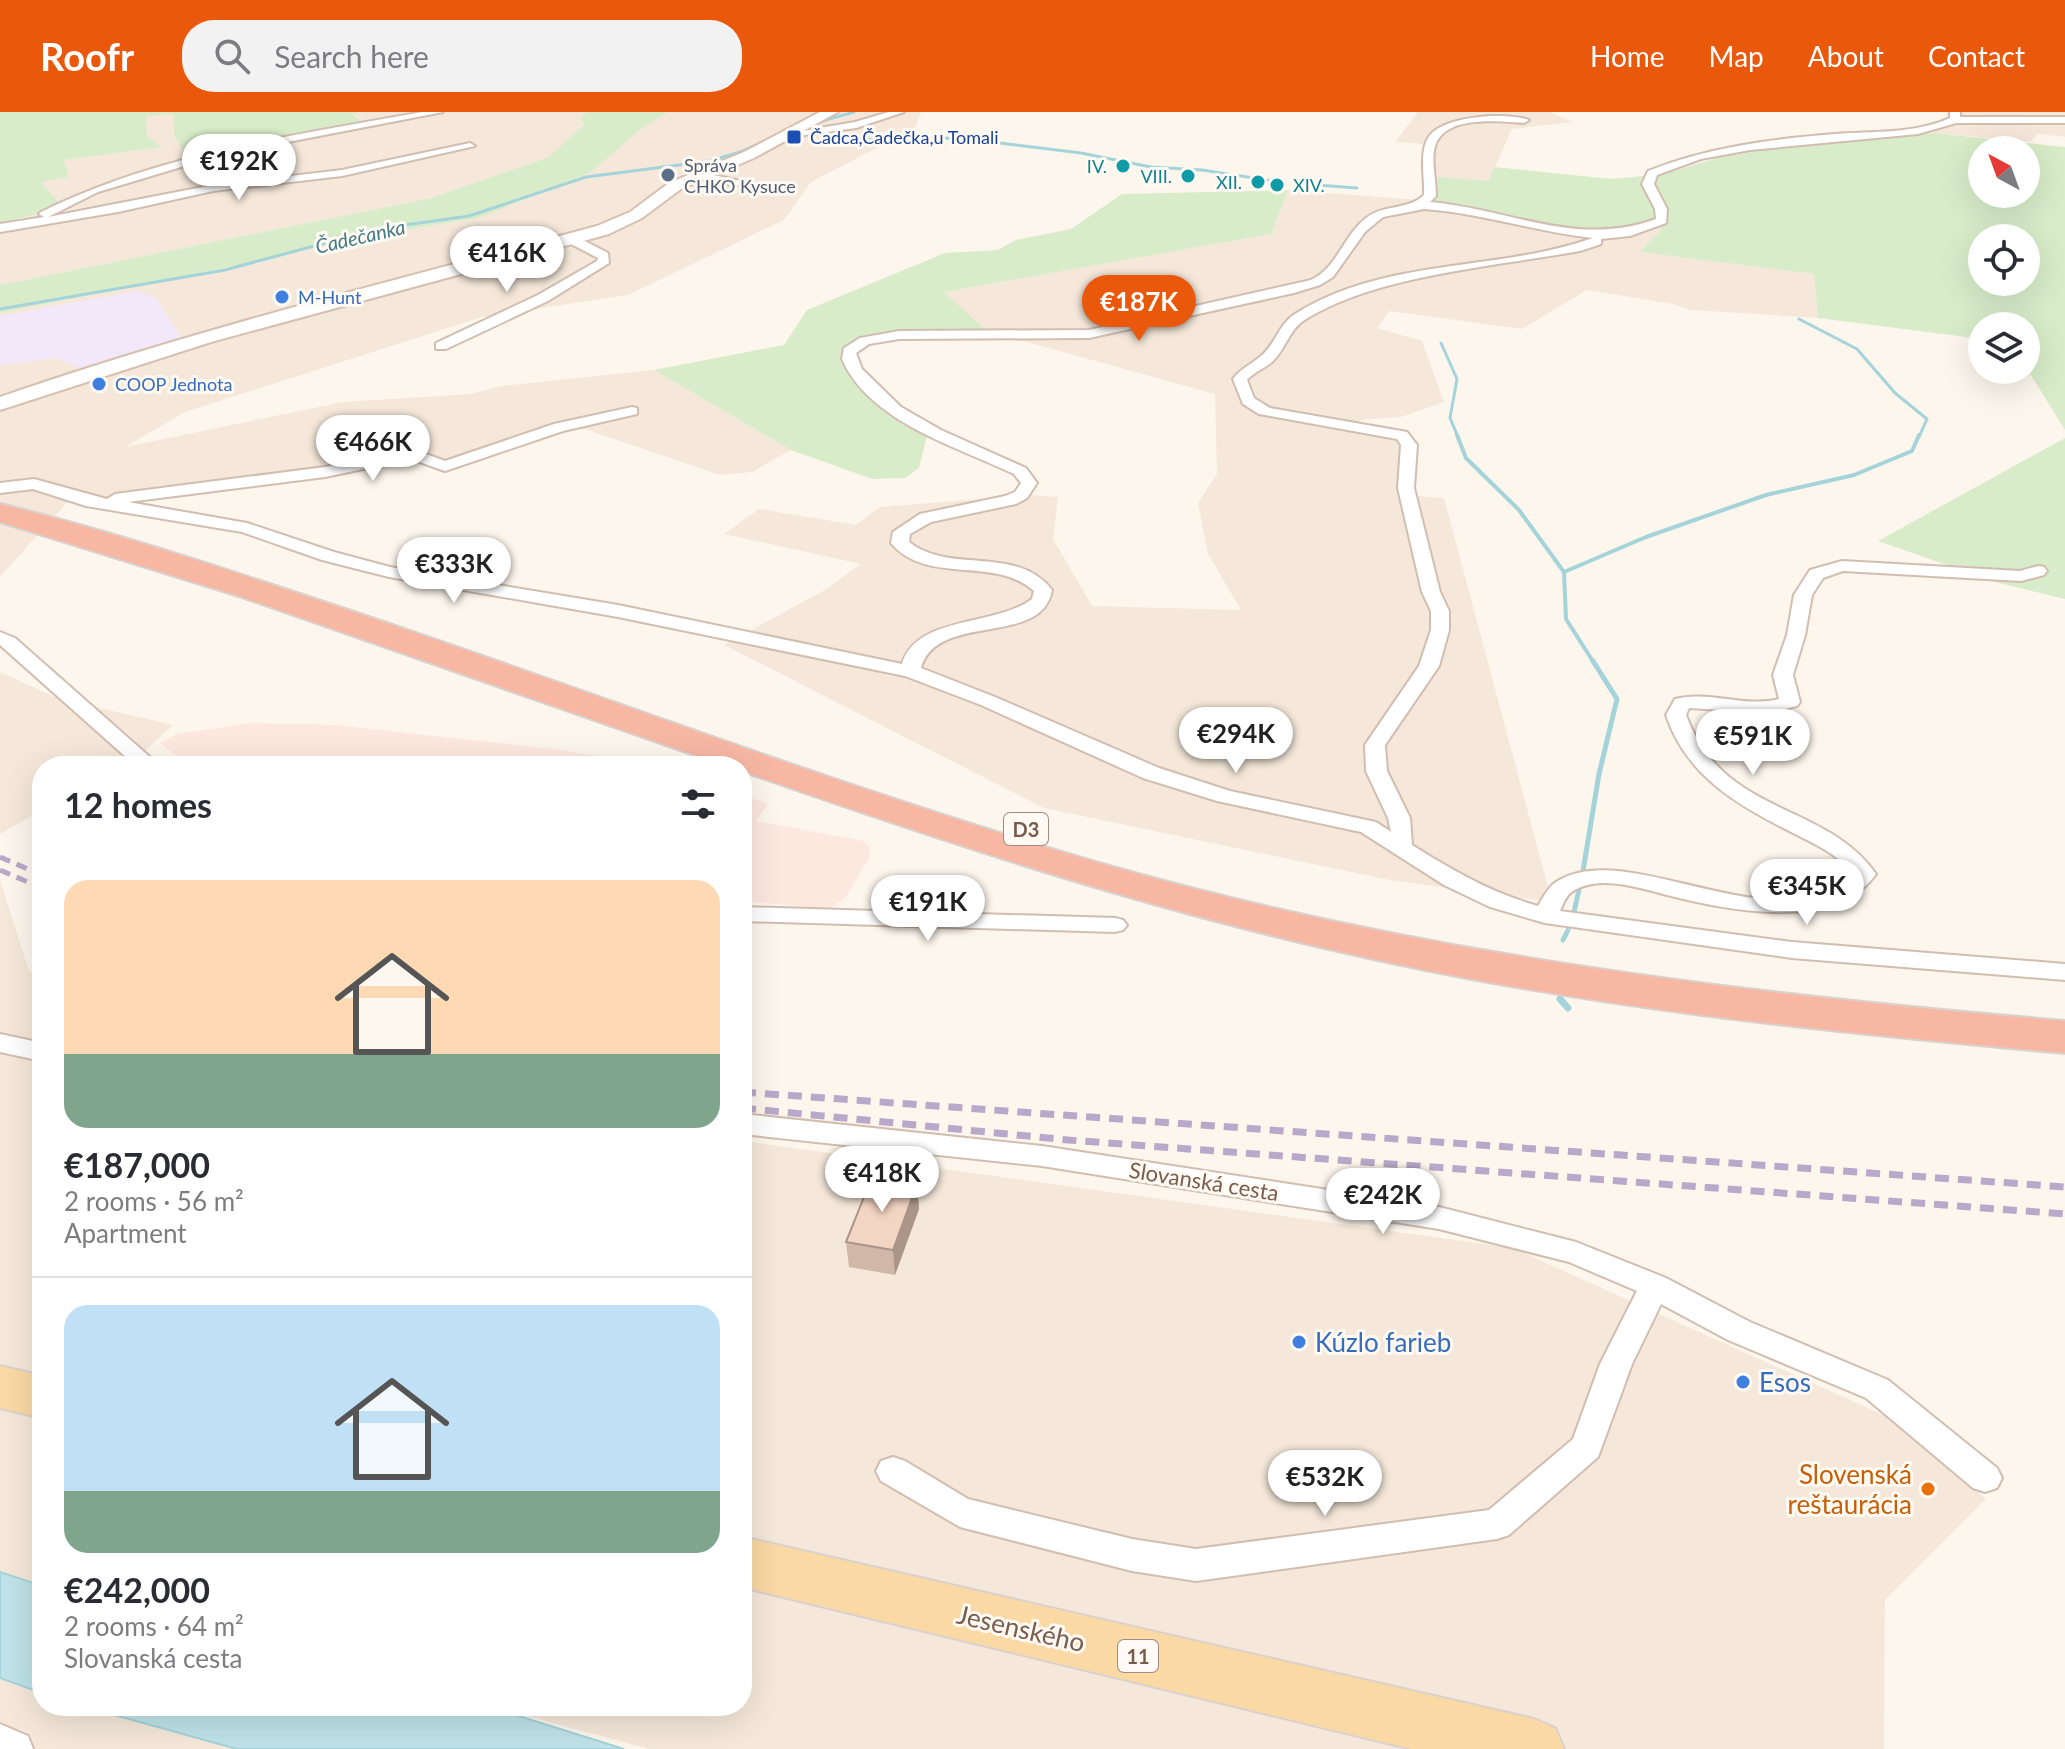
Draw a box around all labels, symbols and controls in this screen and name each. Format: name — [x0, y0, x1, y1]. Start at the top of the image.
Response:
search box — [182, 20, 742, 92]
text: Roofr — [40, 33, 134, 79]
icon: search — [210, 34, 254, 78]
text: Search here — [274, 38, 429, 74]
text: Home — [1590, 39, 1665, 73]
text: Map — [1709, 39, 1764, 73]
text: About — [1808, 39, 1884, 73]
text: Contact — [1928, 39, 2025, 73]
place label: Čadca,Čadečka,u Tomali — [810, 126, 999, 148]
marker: Čadca,Čadečka,u Tomali — [785, 128, 803, 146]
pin: €192K — [183, 134, 295, 202]
north arrow — [1968, 136, 2040, 208]
map controls — [1968, 136, 2040, 384]
text: €192K — [200, 144, 278, 176]
place label: Správa CHKO Kysuce — [684, 154, 796, 197]
place label: IV. — [1087, 155, 1107, 177]
marker: IV. — [1114, 157, 1132, 175]
place label: VIII. — [1140, 165, 1172, 187]
marker: Správa CHKO Kysuce — [659, 166, 677, 184]
marker: VIII. — [1179, 167, 1197, 185]
place label: XII. — [1216, 171, 1242, 193]
marker: XII. — [1249, 173, 1267, 191]
place label: XIV. — [1293, 174, 1325, 196]
marker: XIV. — [1268, 176, 1286, 194]
water label: Čadečanka — [313, 214, 407, 258]
button: locate — [1968, 224, 2040, 296]
pin: €416K — [451, 226, 563, 294]
text: €416K — [468, 236, 546, 268]
pin: €187K — [1083, 275, 1195, 343]
text: €187K — [1100, 285, 1178, 317]
place label: M-Hunt — [298, 286, 362, 308]
marker: M-Hunt — [273, 288, 291, 306]
button: layers — [1968, 312, 2040, 384]
place label: COOP Jednota — [115, 373, 232, 395]
marker: COOP Jednota — [90, 375, 108, 393]
pin: €466K — [317, 415, 429, 483]
text: €466K — [334, 425, 412, 457]
pin: €333K — [398, 537, 510, 605]
text: €333K — [415, 547, 493, 579]
pin: €294K — [1180, 707, 1292, 775]
pin: €591K — [1697, 709, 1809, 777]
text: €294K — [1197, 717, 1275, 749]
text: €591K — [1714, 719, 1792, 751]
icon: filters — [676, 782, 720, 826]
text: 12 homes — [64, 784, 212, 825]
road number: D3 — [1004, 813, 1048, 845]
pin: €345K — [1751, 859, 1863, 927]
text: €345K — [1768, 869, 1846, 901]
pin: €191K — [872, 875, 984, 943]
text: €191K — [889, 885, 967, 917]
icon: home — [320, 932, 464, 1076]
text: €187,000 — [64, 1144, 210, 1185]
pin: €418K — [826, 1146, 938, 1214]
text: €418K — [843, 1156, 921, 1188]
street label: Slovanská cesta — [1127, 1156, 1281, 1206]
pin: €242K — [1327, 1168, 1439, 1236]
text: €242K — [1344, 1178, 1422, 1210]
text: 2 rooms · 56 m² — [64, 1185, 244, 1217]
text: Apartment — [64, 1217, 187, 1249]
place label: Kúzlo farieb — [1315, 1326, 1451, 1358]
marker: Kúzlo farieb — [1290, 1333, 1308, 1351]
icon: home — [320, 1357, 464, 1501]
place label: Esos — [1759, 1366, 1811, 1398]
marker: Esos — [1734, 1373, 1752, 1391]
pin: €532K — [1269, 1450, 1381, 1518]
place label: Slovenská reštaurácia — [1788, 1458, 1912, 1520]
text: €532K — [1286, 1460, 1364, 1492]
marker: Slovenská reštaurácia — [1919, 1480, 1937, 1498]
text: €242,000 — [64, 1569, 210, 1610]
street label: Jesenského — [954, 1598, 1088, 1658]
text: 2 rooms · 64 m² — [64, 1610, 244, 1642]
road number: 11 — [1118, 1640, 1158, 1672]
text: Slovanská cesta — [64, 1642, 242, 1674]

